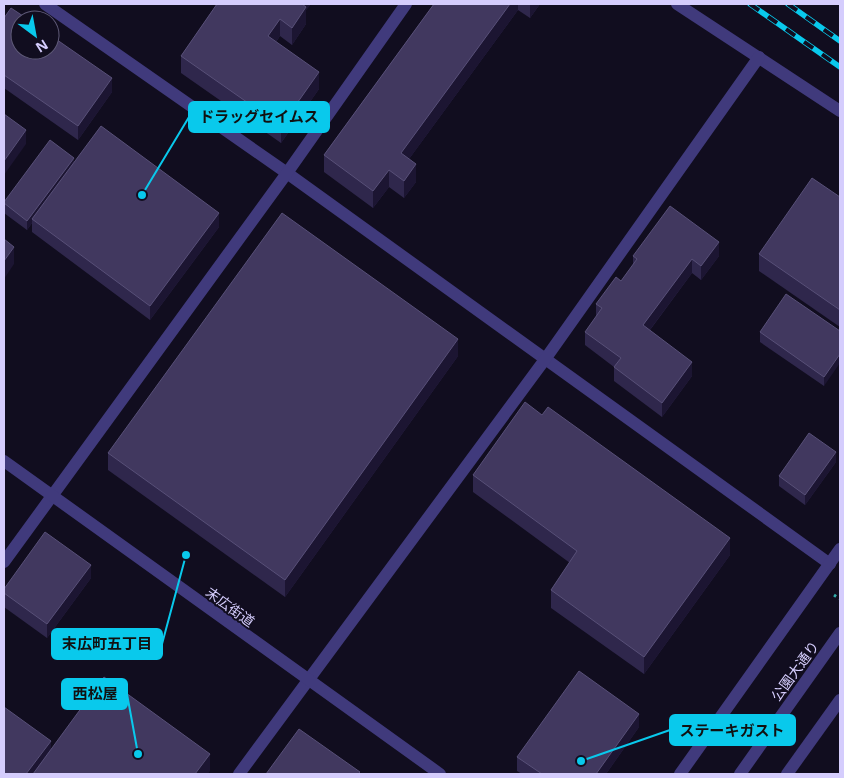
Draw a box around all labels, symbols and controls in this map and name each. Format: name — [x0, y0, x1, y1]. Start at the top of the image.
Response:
north arrow — [10, 10, 60, 60]
text: N — [32, 35, 52, 58]
callout: ドラッグセイムス — [189, 102, 329, 132]
text: ドラッグセイムス — [199, 106, 319, 126]
street label: 末広街道 — [202, 582, 259, 631]
callout: 末広町五丁目 — [52, 629, 162, 659]
text: 末広町五丁目 — [62, 633, 152, 653]
street label: 公園大通り — [766, 637, 823, 705]
callout: 西松屋 — [62, 679, 127, 709]
text: 西松屋 — [72, 683, 118, 703]
callout: ステーキガスト — [670, 715, 795, 745]
text: ステーキガスト — [679, 720, 785, 740]

